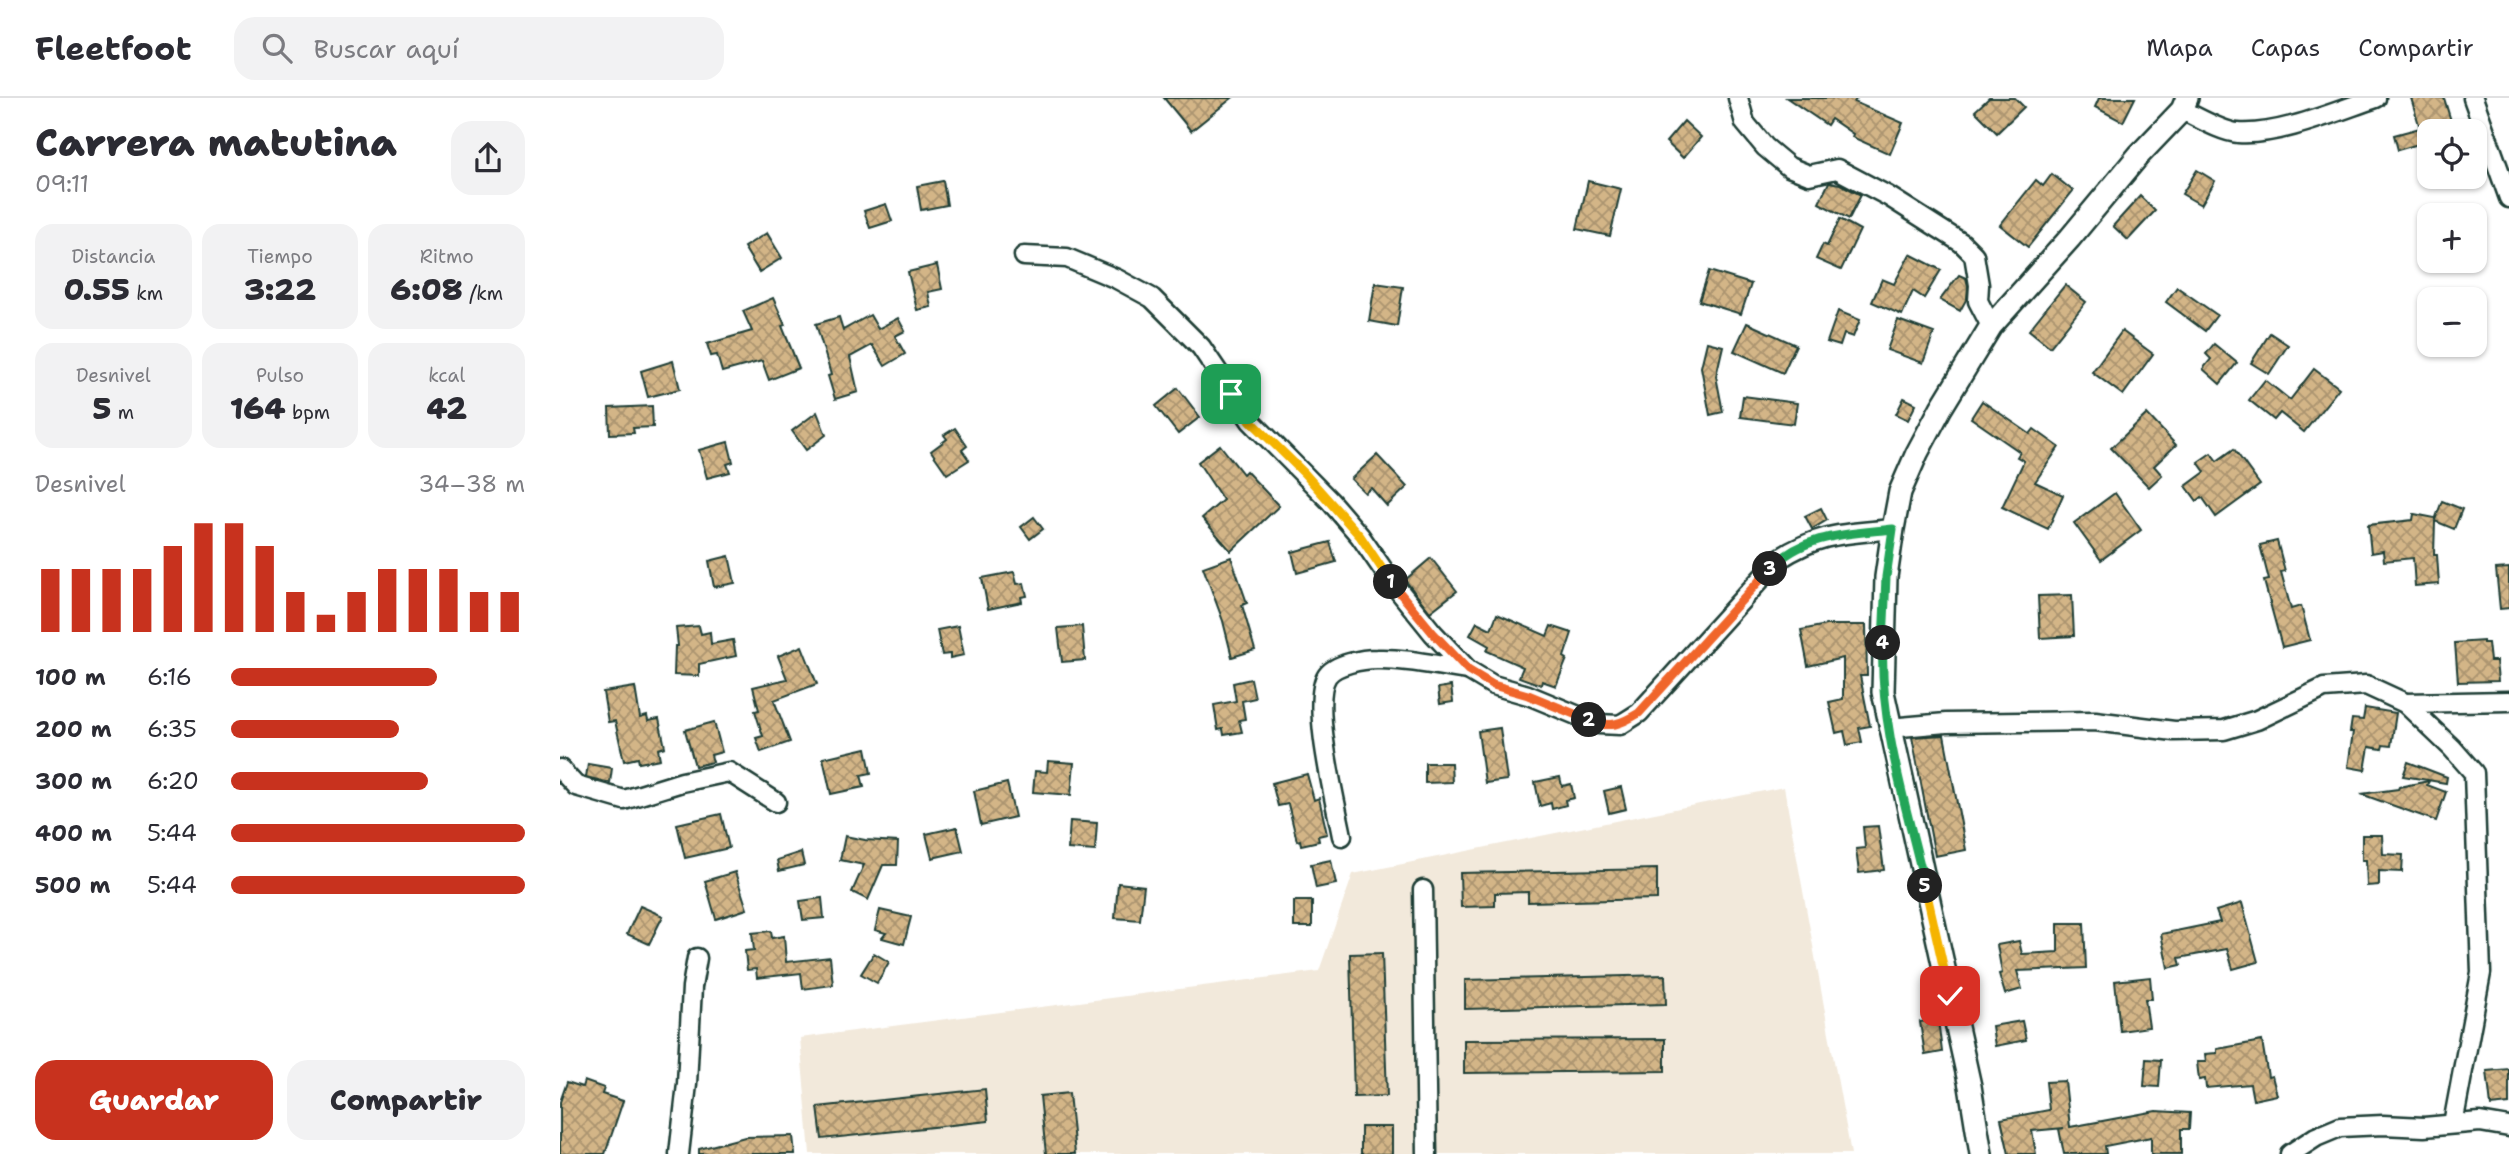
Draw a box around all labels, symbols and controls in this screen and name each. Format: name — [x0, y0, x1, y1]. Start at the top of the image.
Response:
search box — [234, 17, 724, 80]
text: Fleetfoot — [35, 26, 192, 71]
icon: search — [258, 29, 296, 67]
text: Buscar aquí — [314, 31, 459, 66]
text: Mapa — [2146, 32, 2213, 64]
text: Capas — [2251, 32, 2320, 64]
text: Compartir — [2358, 32, 2474, 64]
text: Carrera matutina — [35, 117, 397, 168]
map controls — [2417, 119, 2487, 357]
button: locate — [2417, 119, 2487, 189]
button: share — [451, 121, 525, 195]
text: 09:11 — [35, 169, 89, 199]
button: + — [2417, 203, 2487, 273]
text: Distancia — [71, 244, 155, 269]
text: Tiempo — [247, 244, 313, 269]
text: Ritmo — [420, 244, 474, 269]
text: 0.55 — [64, 269, 130, 310]
text: 3:22 — [244, 269, 316, 310]
text: 6:08 — [390, 269, 463, 310]
text: km — [130, 281, 163, 306]
text: /km — [463, 281, 503, 306]
button: − — [2417, 287, 2487, 357]
text: Desnivel — [76, 363, 151, 388]
text: Pulso — [256, 363, 304, 388]
text: kcal — [428, 363, 465, 388]
pin — [1201, 364, 1261, 424]
icon: arrive — [1212, 375, 1250, 413]
text: 5 — [92, 388, 111, 429]
text: 164 — [230, 388, 285, 429]
text: 42 — [426, 388, 467, 429]
text: m — [111, 400, 134, 425]
text: bpm — [285, 400, 330, 425]
text: Desnivel — [35, 469, 126, 499]
text: 34–38 m — [418, 469, 525, 499]
pin: 3 — [1752, 552, 1788, 587]
text: 3 — [1763, 556, 1776, 581]
pin: 1 — [1374, 564, 1408, 600]
text: 1 — [1386, 569, 1395, 594]
pin: 4 — [1866, 626, 1900, 660]
text: 4 — [1876, 630, 1889, 655]
text: 100 m — [35, 662, 106, 692]
text: 6:16 — [147, 662, 192, 692]
pin: 2 — [1572, 702, 1606, 738]
text: 2 — [1582, 707, 1595, 732]
text: 200 m — [35, 714, 112, 744]
text: 6:35 — [147, 714, 197, 744]
text: 300 m — [35, 766, 112, 796]
text: 6:20 — [147, 766, 199, 796]
text: 400 m — [35, 818, 112, 848]
text: 5:44 — [147, 818, 197, 848]
pin: 5 — [1908, 868, 1942, 904]
text: 500 m — [35, 870, 110, 900]
text: 5:44 — [147, 870, 197, 900]
text: 5 — [1919, 873, 1930, 898]
pin — [1920, 966, 1980, 1026]
icon: check — [1931, 977, 1969, 1015]
button: Guardar — [35, 1060, 273, 1140]
button: Compartir — [287, 1060, 525, 1140]

